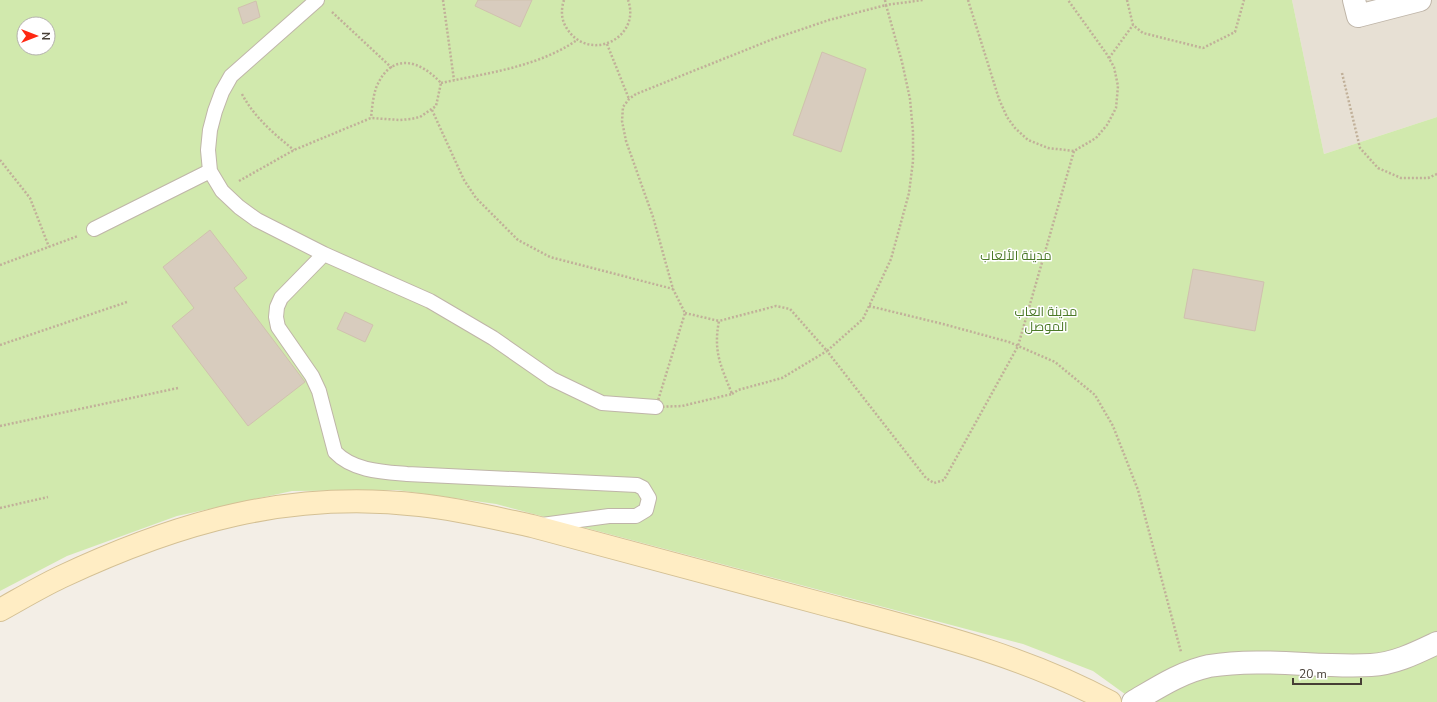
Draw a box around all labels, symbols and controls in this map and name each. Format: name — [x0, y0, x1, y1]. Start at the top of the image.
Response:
north arrow — [16, 16, 56, 56]
text: N — [38, 32, 53, 40]
park label: مدينة الألعاب — [980, 247, 1052, 265]
park label: مدينة العاب الموصل — [1015, 303, 1077, 336]
scale bar — [1293, 660, 1361, 686]
text: 20 m — [1299, 666, 1327, 682]

